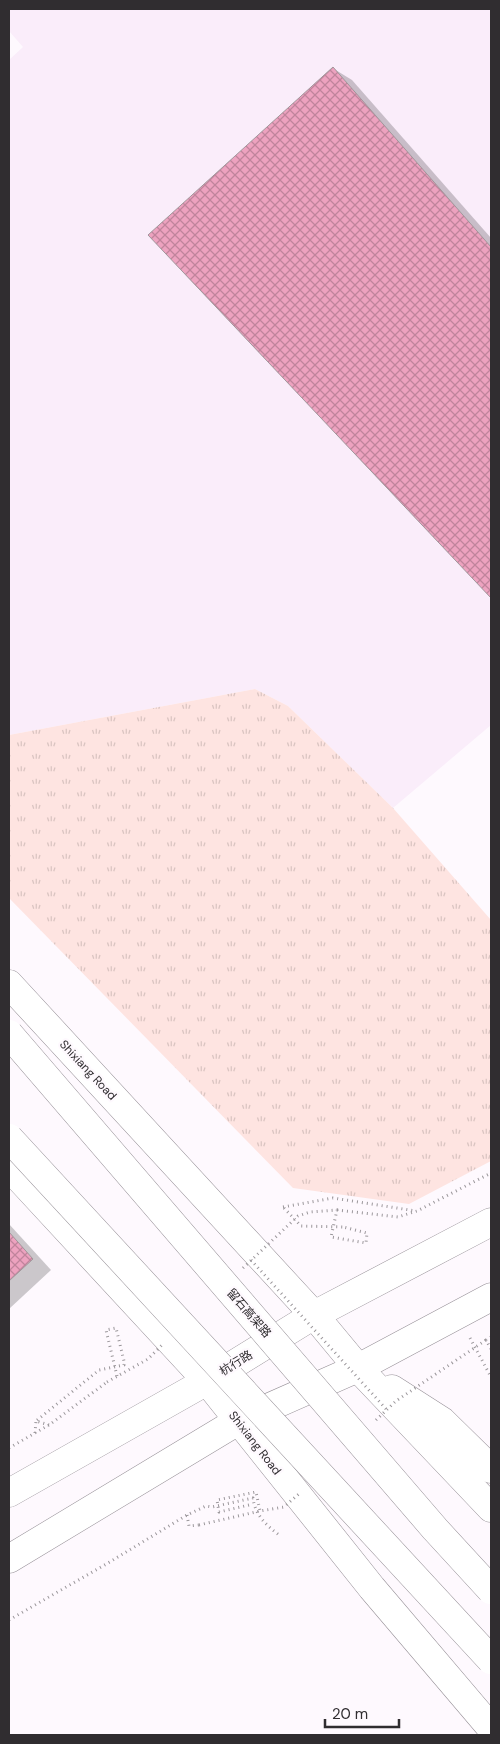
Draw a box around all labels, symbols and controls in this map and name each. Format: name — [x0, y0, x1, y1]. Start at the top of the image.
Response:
street label: Shixiang Road — [56, 1036, 120, 1104]
street label: 留石高架路 — [223, 1285, 275, 1341]
street label: 杭行路 — [216, 1347, 256, 1379]
street label: Shixiang Road — [225, 1408, 285, 1478]
scale bar — [325, 1696, 399, 1728]
text: 20 m — [332, 1704, 368, 1724]

